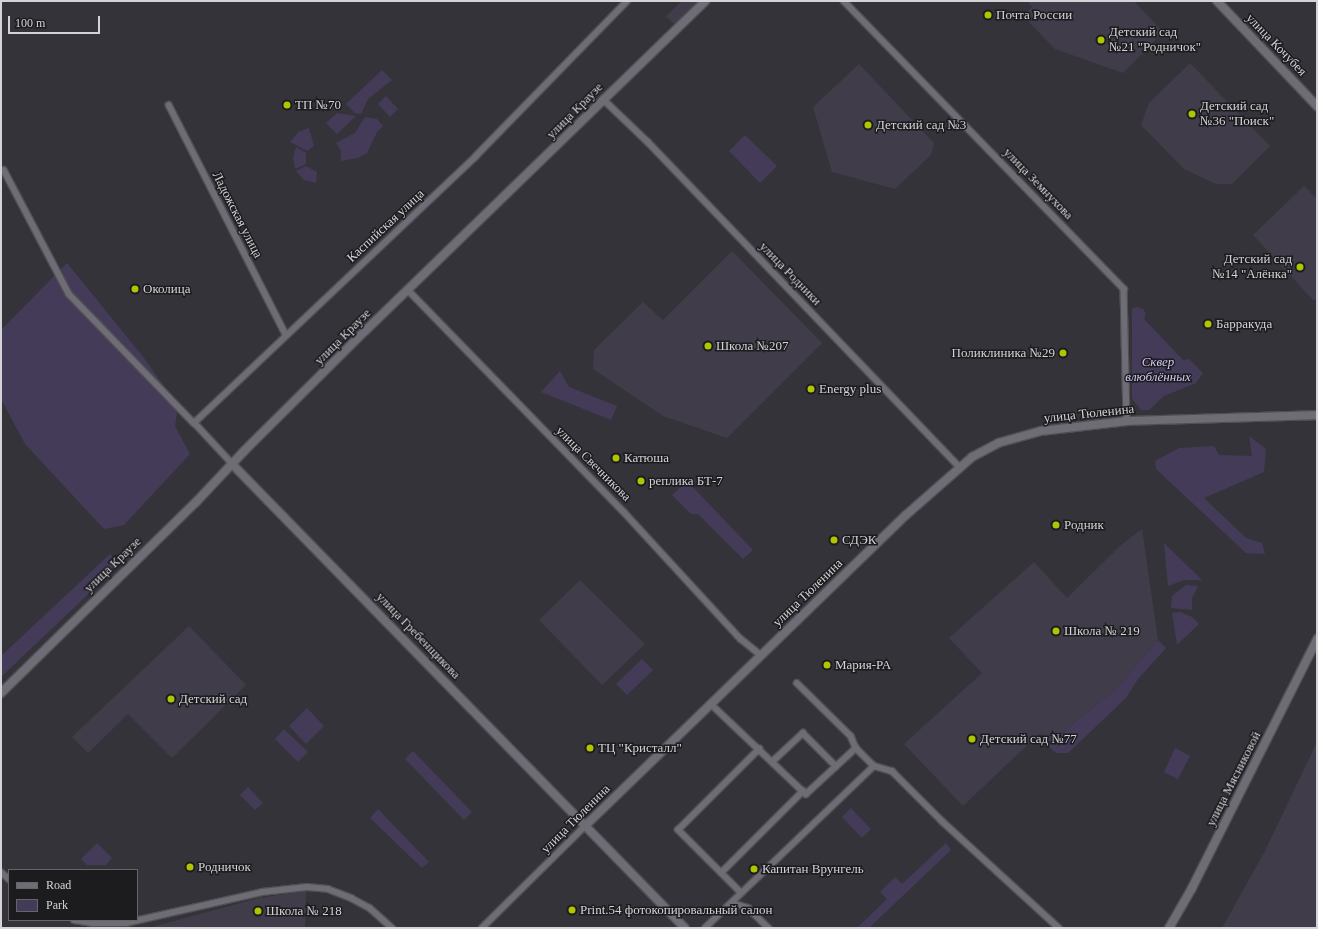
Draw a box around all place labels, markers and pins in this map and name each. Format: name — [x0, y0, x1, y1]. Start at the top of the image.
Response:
place label: Почта России — [996, 7, 1072, 23]
marker: Почта России — [983, 10, 993, 20]
place label: Детский сад №21 "Родничок" — [1109, 25, 1201, 56]
marker: Детский сад №21 "Родничок" — [1096, 35, 1106, 45]
place label: ТП №70 — [295, 97, 341, 113]
place label: Детский сад №36 "Поиск" — [1200, 99, 1274, 130]
marker: ТП №70 — [282, 100, 292, 110]
marker: Детский сад №36 "Поиск" — [1187, 109, 1197, 119]
place label: Детский сад №3 — [876, 117, 966, 133]
marker: Детский сад №3 — [863, 120, 873, 130]
place label: Детский сад №14 "Алёнка" — [1212, 252, 1292, 283]
marker: Детский сад №14 "Алёнка" — [1295, 262, 1305, 272]
place label: Околица — [143, 281, 191, 297]
marker: Околица — [130, 284, 140, 294]
place label: Барракуда — [1216, 316, 1272, 332]
marker: Барракуда — [1203, 319, 1213, 329]
place label: Школа №207 — [716, 338, 789, 354]
marker: Школа №207 — [703, 341, 713, 351]
place label: Поликлиника №29 — [952, 345, 1055, 361]
marker: Поликлиника №29 — [1058, 348, 1068, 358]
place label: Energy plus — [819, 381, 881, 397]
marker: Energy plus — [806, 384, 816, 394]
place label: Катюша — [624, 450, 669, 466]
marker: Катюша — [611, 453, 621, 463]
place label: реплика БТ-7 — [649, 473, 723, 489]
marker: реплика БТ-7 — [636, 476, 646, 486]
place label: Родник — [1064, 517, 1104, 533]
marker: Родник — [1051, 520, 1061, 530]
place label: СДЭК — [842, 532, 876, 548]
marker: СДЭК — [829, 535, 839, 545]
place label: Школа № 219 — [1064, 623, 1140, 639]
marker: Школа № 219 — [1051, 626, 1061, 636]
place label: Мария-РА — [835, 657, 891, 673]
marker: Мария-РА — [822, 660, 832, 670]
place label: Детский сад — [179, 691, 247, 707]
marker: Детский сад — [166, 694, 176, 704]
place label: Детский сад №77 — [980, 731, 1077, 747]
marker: Детский сад №77 — [967, 734, 977, 744]
place label: ТЦ "Кристалл" — [598, 740, 682, 756]
marker: ТЦ "Кристалл" — [585, 743, 595, 753]
place label: Родничок — [198, 859, 251, 875]
place label: Капитан Врунгель — [762, 861, 864, 877]
marker: Родничок — [185, 862, 195, 872]
marker: Капитан Врунгель — [749, 864, 759, 874]
place label: Print.54 фотокопировальный салон — [580, 902, 773, 918]
place label: Школа № 218 — [266, 903, 342, 919]
marker: Print.54 фотокопировальный салон — [567, 905, 577, 915]
marker: Школа № 218 — [253, 906, 263, 916]

